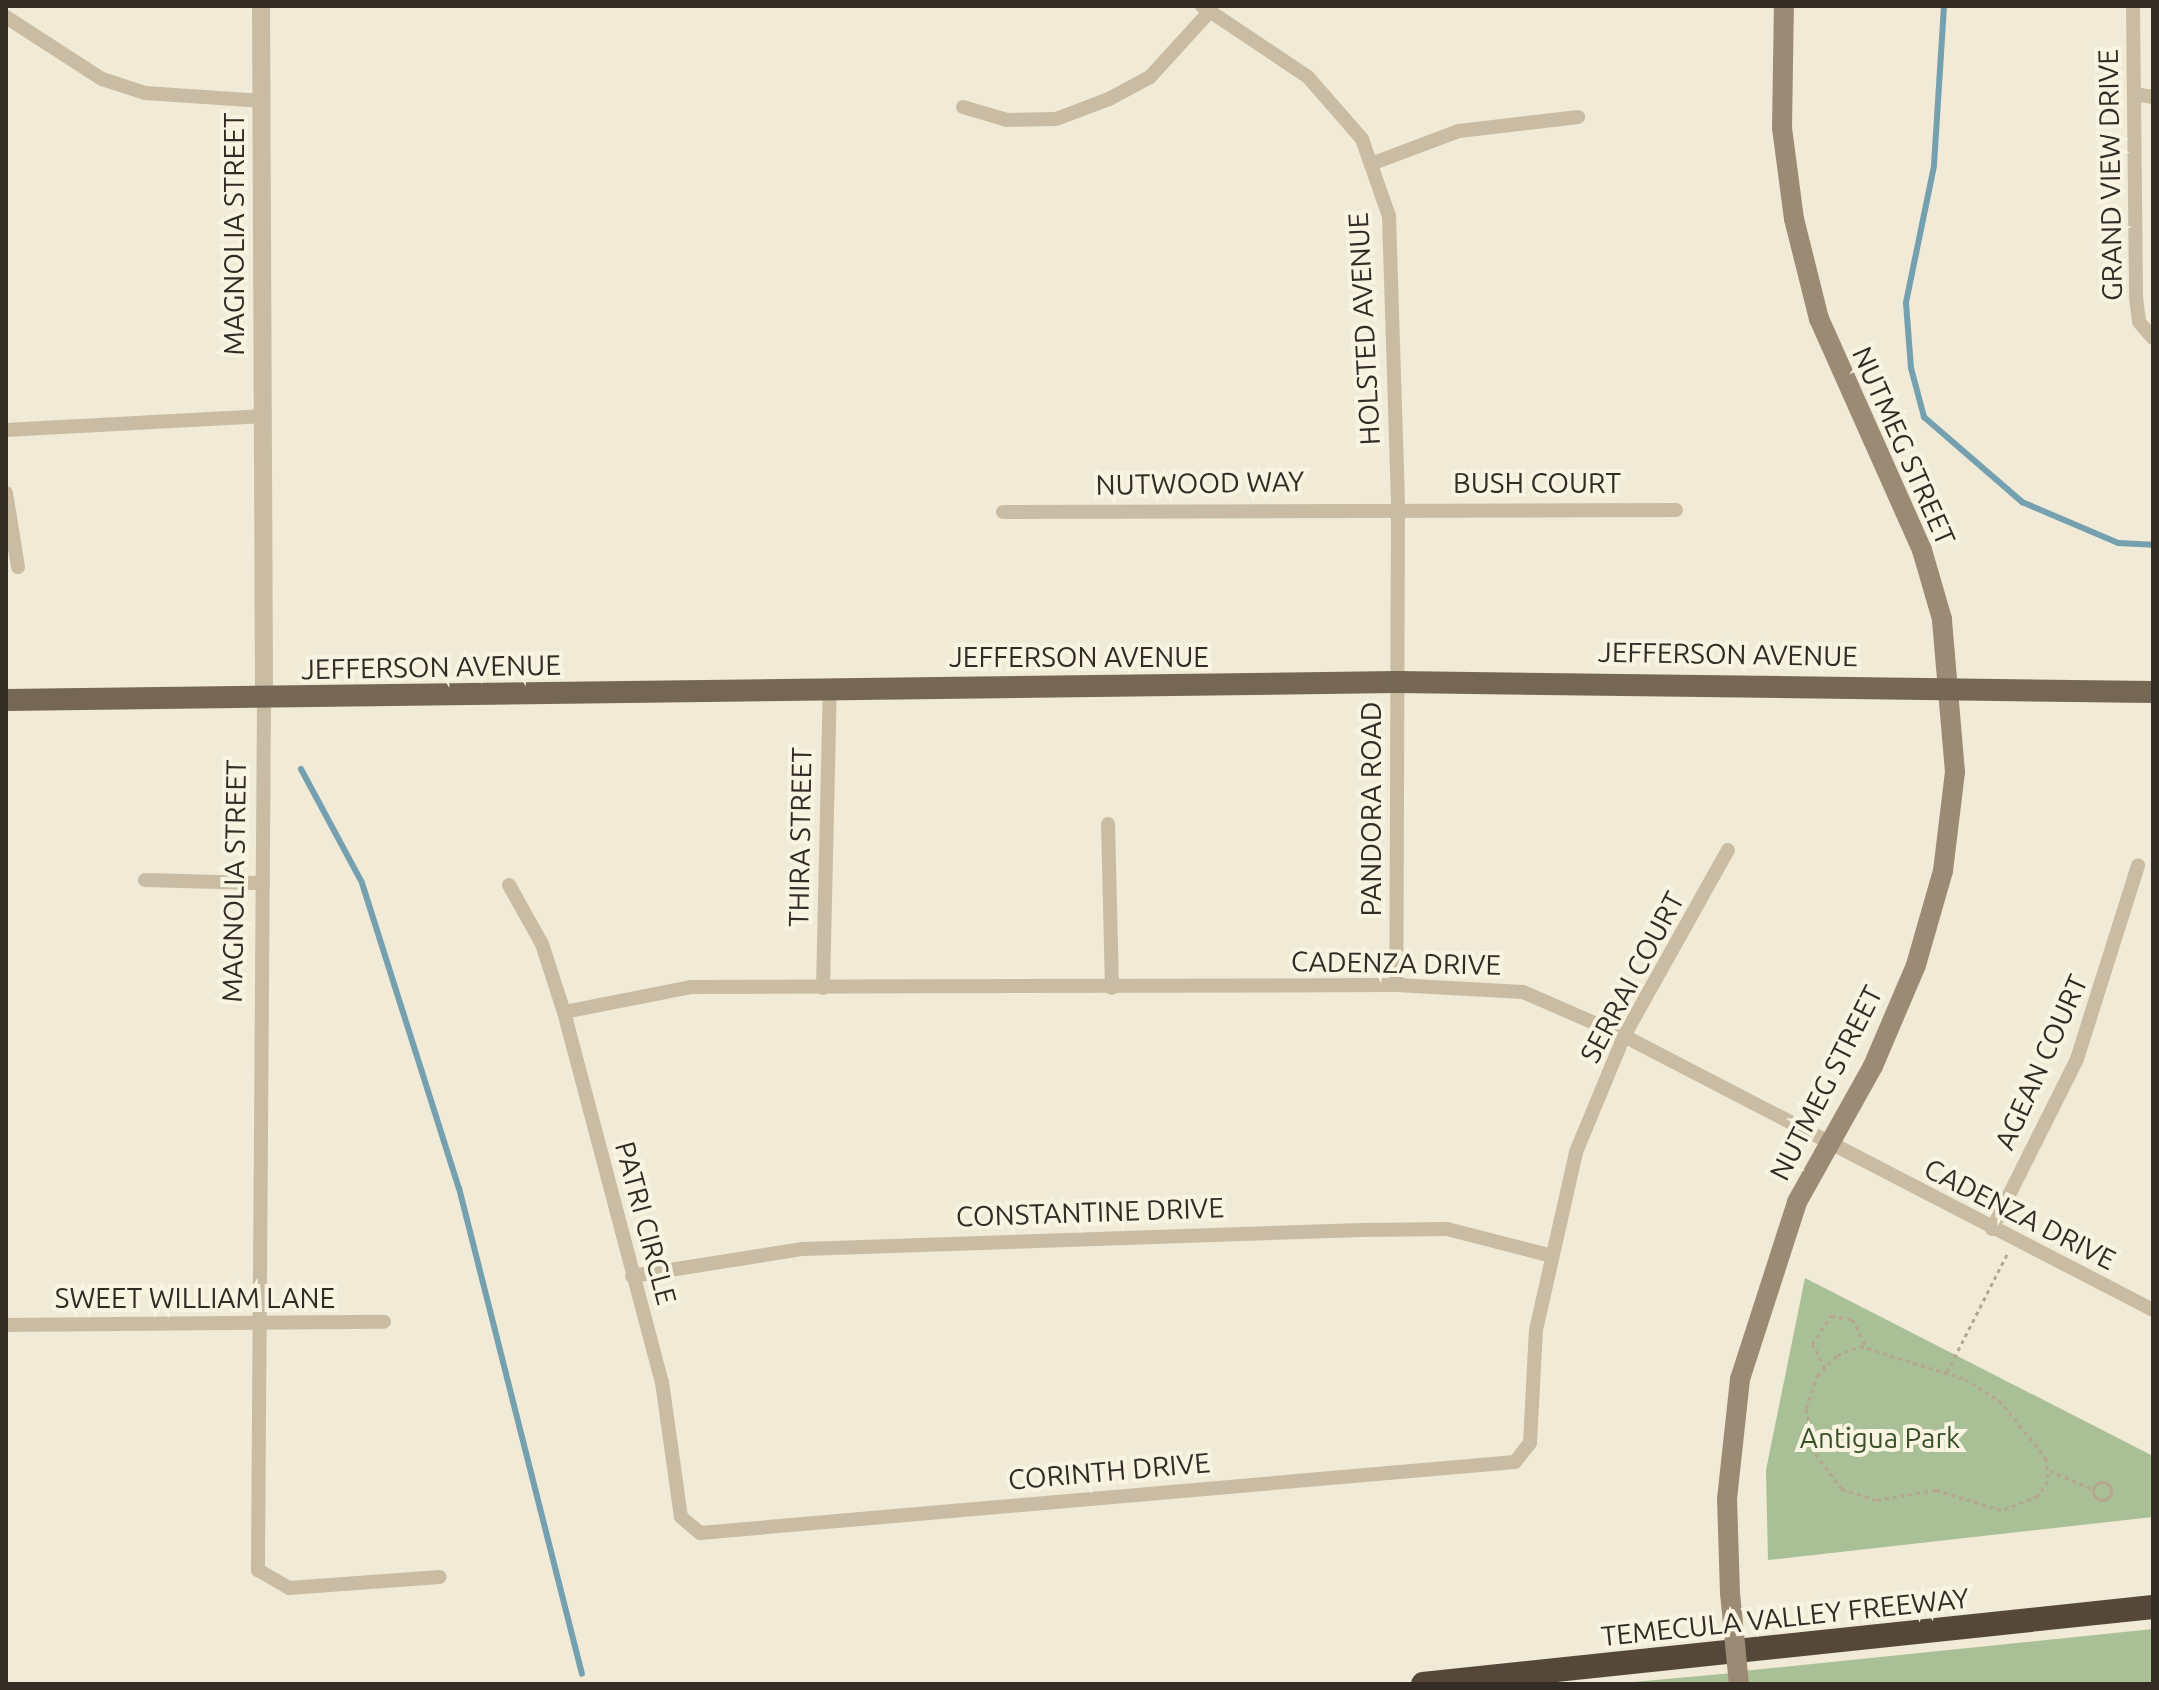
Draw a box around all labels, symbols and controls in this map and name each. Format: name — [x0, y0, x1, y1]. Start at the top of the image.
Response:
street label: GRAND VIEW DRIVE — [2091, 49, 2129, 301]
street label: MAGNOLIA STREET — [217, 112, 251, 356]
street label: HOLSTED AVENUE — [1341, 212, 1387, 446]
street label: NUTMEG STREET — [1845, 341, 1963, 551]
street label: NUTWOOD WAY — [1095, 464, 1305, 502]
street label: BUSH COURT — [1453, 466, 1621, 500]
street label: JEFFERSON AVENUE — [1598, 635, 1858, 673]
street label: JEFFERSON AVENUE — [949, 640, 1209, 674]
street label: JEFFERSON AVENUE — [301, 648, 561, 686]
street label: PANDORA ROAD — [1354, 702, 1388, 916]
street label: THIRA STREET — [782, 747, 818, 927]
street label: MAGNOLIA STREET — [215, 759, 253, 1003]
street label: SERRAI COURT — [1573, 886, 1691, 1068]
street label: CADENZA DRIVE — [1291, 944, 1501, 982]
street label: AGEAN COURT — [1987, 969, 2095, 1155]
street label: NUTMEG STREET — [1762, 980, 1890, 1186]
street label: PATRI CIRCLE — [608, 1138, 684, 1308]
street label: CADENZA DRIVE — [1919, 1151, 2121, 1277]
street label: CONSTANTINE DRIVE — [955, 1191, 1225, 1233]
street label: SWEET WILLIAM LANE — [55, 1281, 335, 1315]
park label: Antigua Park — [1800, 1421, 1960, 1455]
street label: CORINTH DRIVE — [1007, 1445, 1211, 1497]
street label: TEMECULA VALLEY FREEWAY — [1599, 1581, 1971, 1653]

